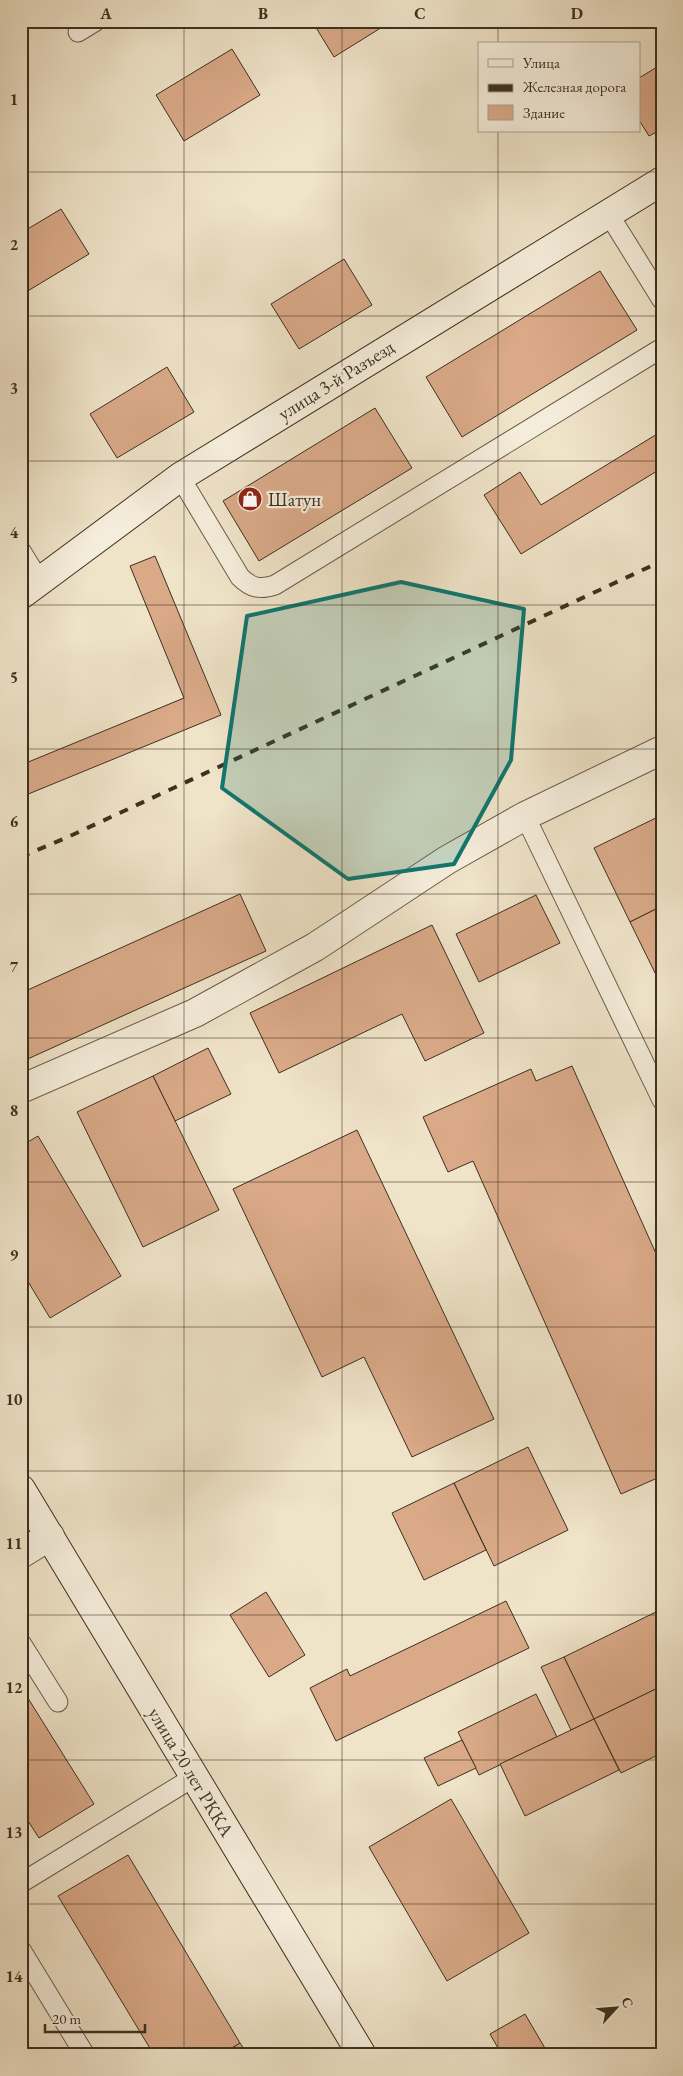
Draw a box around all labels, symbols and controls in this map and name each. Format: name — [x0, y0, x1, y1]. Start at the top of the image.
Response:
text: A — [99, 3, 112, 24]
text: B — [258, 3, 268, 24]
text: C — [414, 3, 426, 24]
text: D — [571, 3, 583, 24]
legend — [478, 42, 640, 132]
text: Улица — [522, 53, 560, 72]
text: Железная дорога — [522, 77, 626, 96]
text: 1 — [10, 89, 18, 110]
text: Здание — [523, 103, 565, 122]
text: 2 — [10, 234, 19, 255]
street label: улица 3-й Разъезд — [273, 334, 399, 426]
text: 3 — [10, 378, 18, 399]
shop icon: Шатун — [237, 486, 263, 512]
place label: Шатун — [268, 487, 321, 512]
text: 4 — [10, 522, 19, 543]
text: 5 — [10, 667, 18, 688]
text: 6 — [10, 811, 19, 832]
text: 7 — [10, 956, 19, 977]
text: 8 — [10, 1100, 18, 1121]
text: 9 — [10, 1244, 19, 1265]
text: 10 — [6, 1389, 23, 1410]
text: 11 — [6, 1533, 22, 1554]
text: 12 — [6, 1677, 23, 1698]
street label: улица 20 лет РККА — [142, 1703, 240, 1842]
text: 13 — [6, 1822, 22, 1843]
text: 14 — [6, 1966, 23, 1987]
north arrow — [590, 1984, 640, 2034]
text: С — [617, 1994, 638, 2011]
scale bar — [45, 2001, 145, 2033]
text: 20 m — [52, 2009, 81, 2028]

